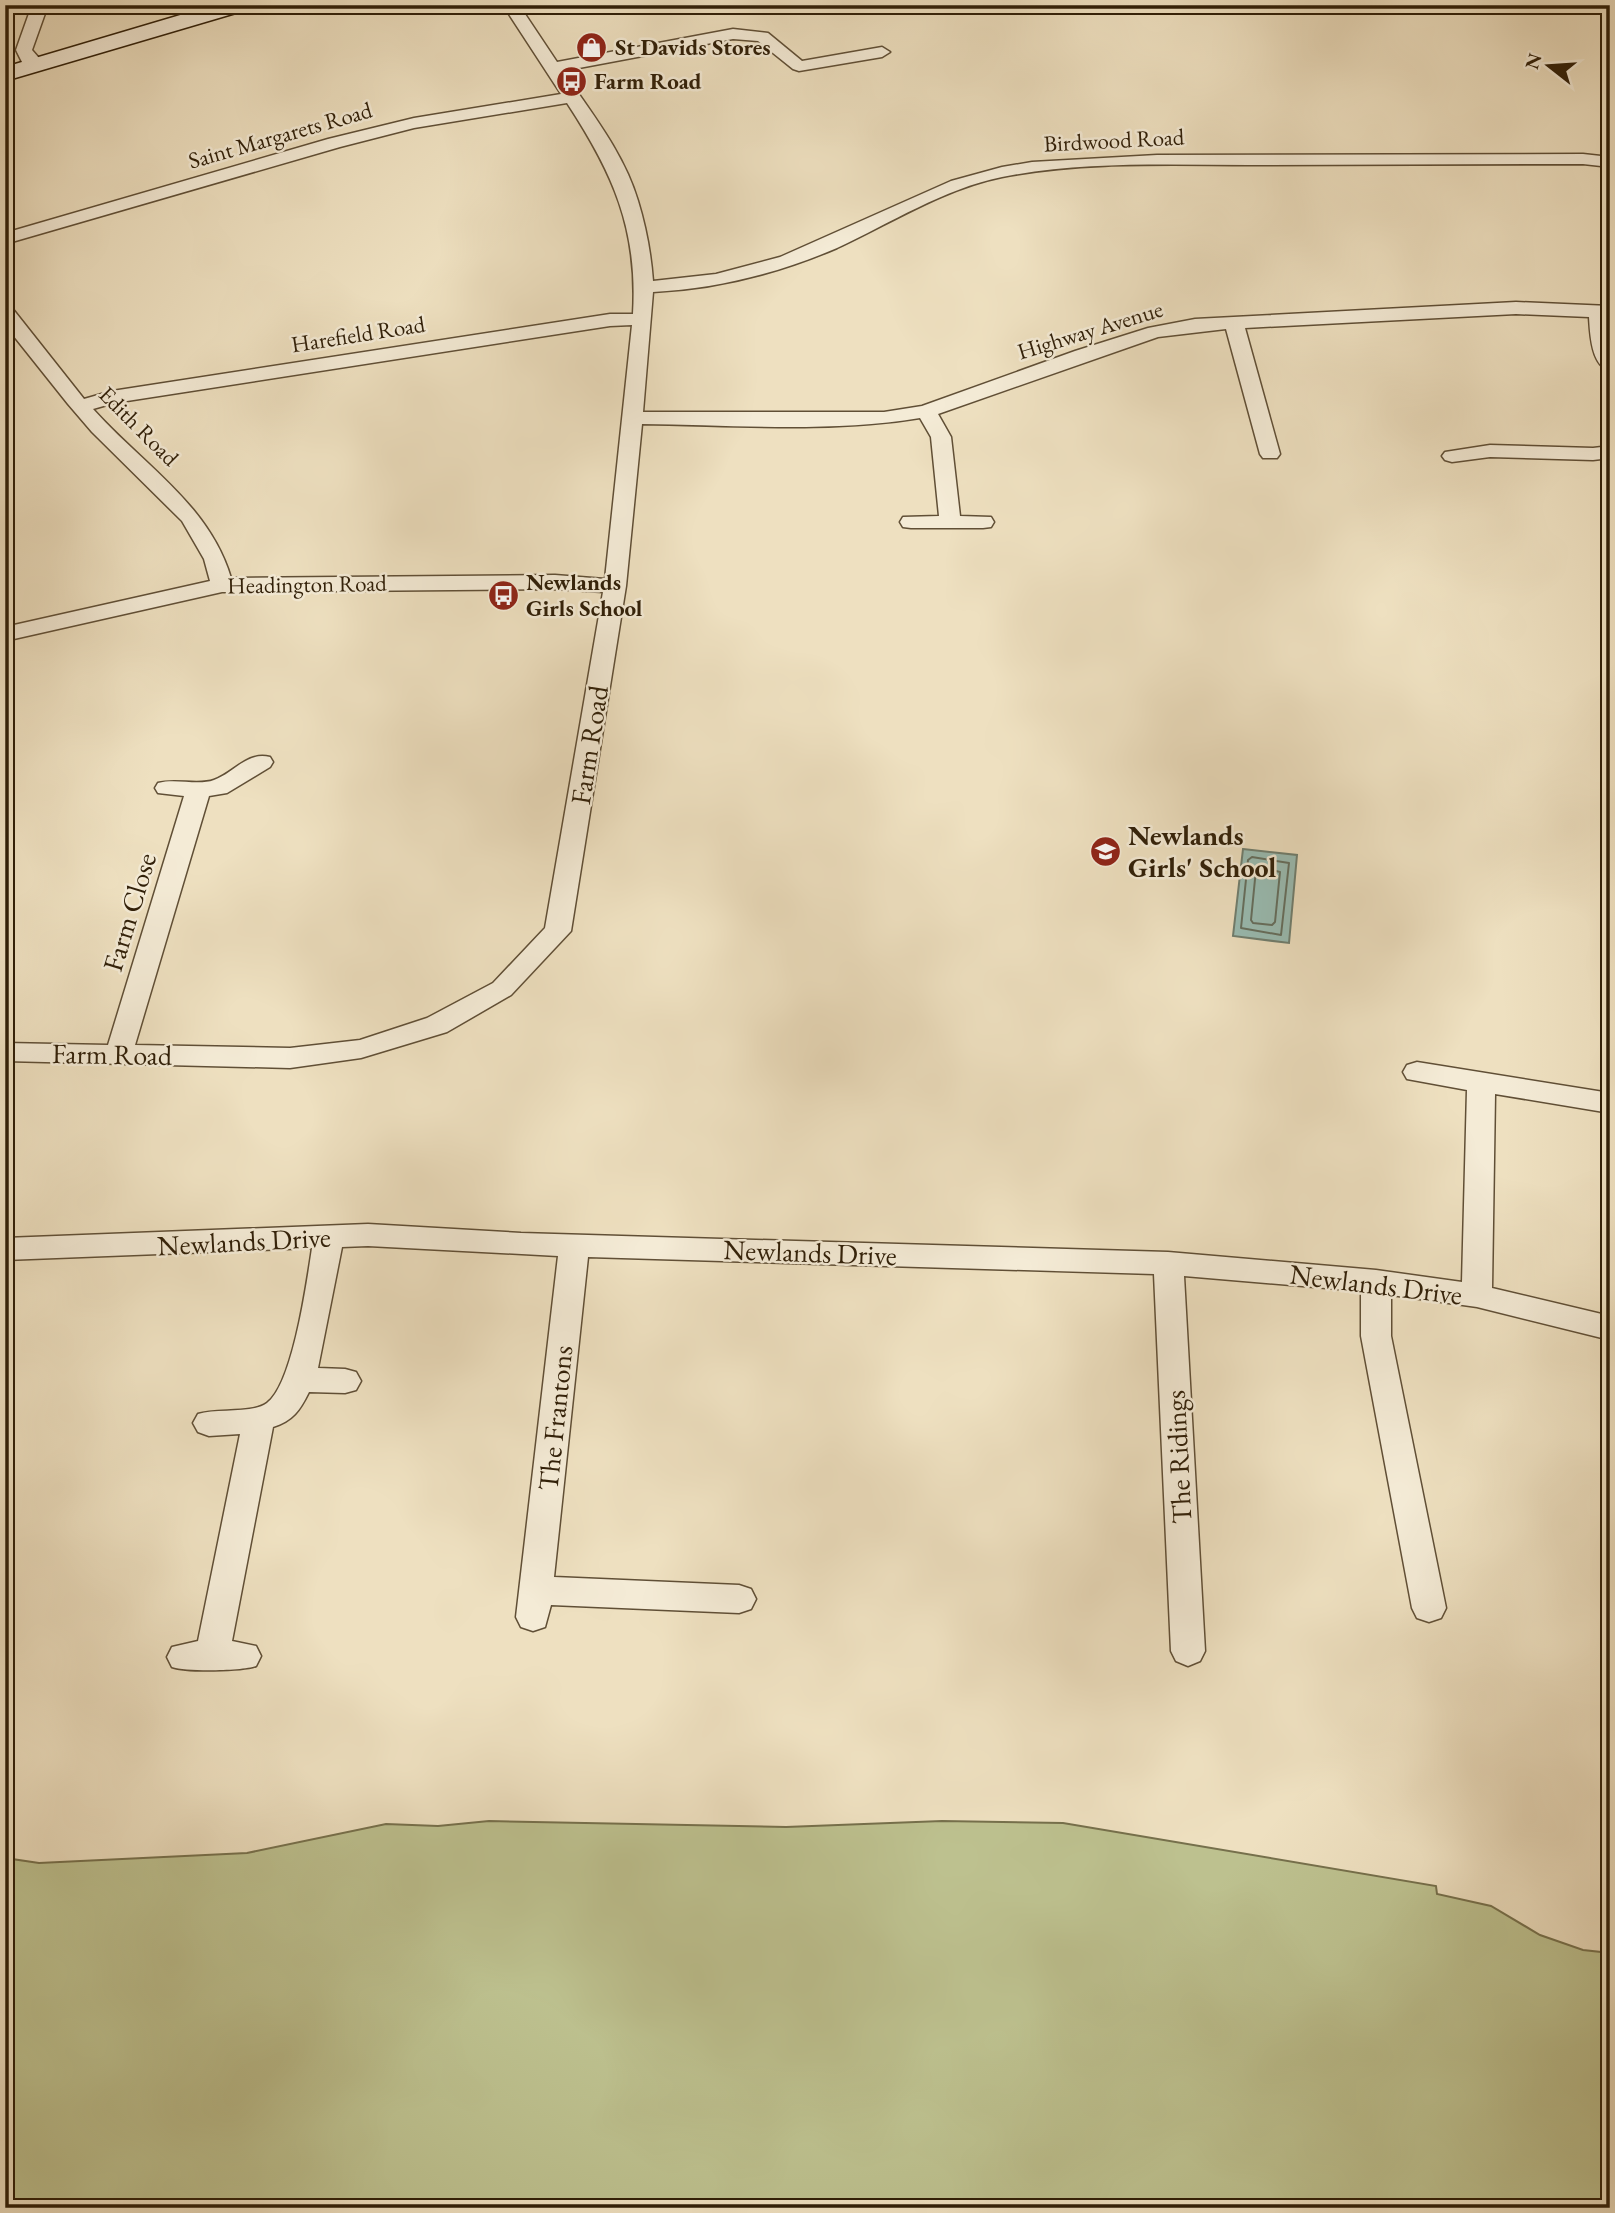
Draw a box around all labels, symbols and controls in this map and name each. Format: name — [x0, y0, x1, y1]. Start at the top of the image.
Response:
shop icon: St Davids Stores — [575, 30, 609, 64]
place label: St Davids Stores — [615, 32, 771, 62]
north arrow — [1514, 32, 1584, 102]
text: N — [1519, 50, 1548, 72]
bus stop icon: Farm Road — [554, 64, 588, 98]
place label: Farm Road — [594, 66, 702, 96]
street label: Saint Margarets Road — [185, 94, 376, 176]
street label: Birdwood Road — [1043, 121, 1185, 159]
street label: Highway Avenue — [1014, 294, 1166, 366]
street label: Harefield Road — [289, 309, 427, 359]
street label: Edith Road — [93, 380, 186, 473]
place label: Newlands Girls School — [526, 567, 643, 623]
street label: Headington Road — [227, 568, 387, 600]
bus stop icon: Newlands Girls School — [486, 578, 520, 612]
street label: Farm Road — [562, 682, 616, 807]
place label: Newlands Girls' School — [1128, 817, 1276, 885]
school or university icon: Newlands Girls' School — [1088, 834, 1122, 868]
street label: Farm Close — [94, 848, 164, 976]
street label: Farm Road — [52, 1035, 173, 1073]
street label: Newlands Drive — [156, 1218, 332, 1264]
street label: Newlands Drive — [723, 1231, 897, 1273]
street label: Newlands Drive — [1288, 1256, 1464, 1312]
street label: The Frantons — [529, 1344, 581, 1492]
street label: The Ridings — [1157, 1389, 1199, 1525]

